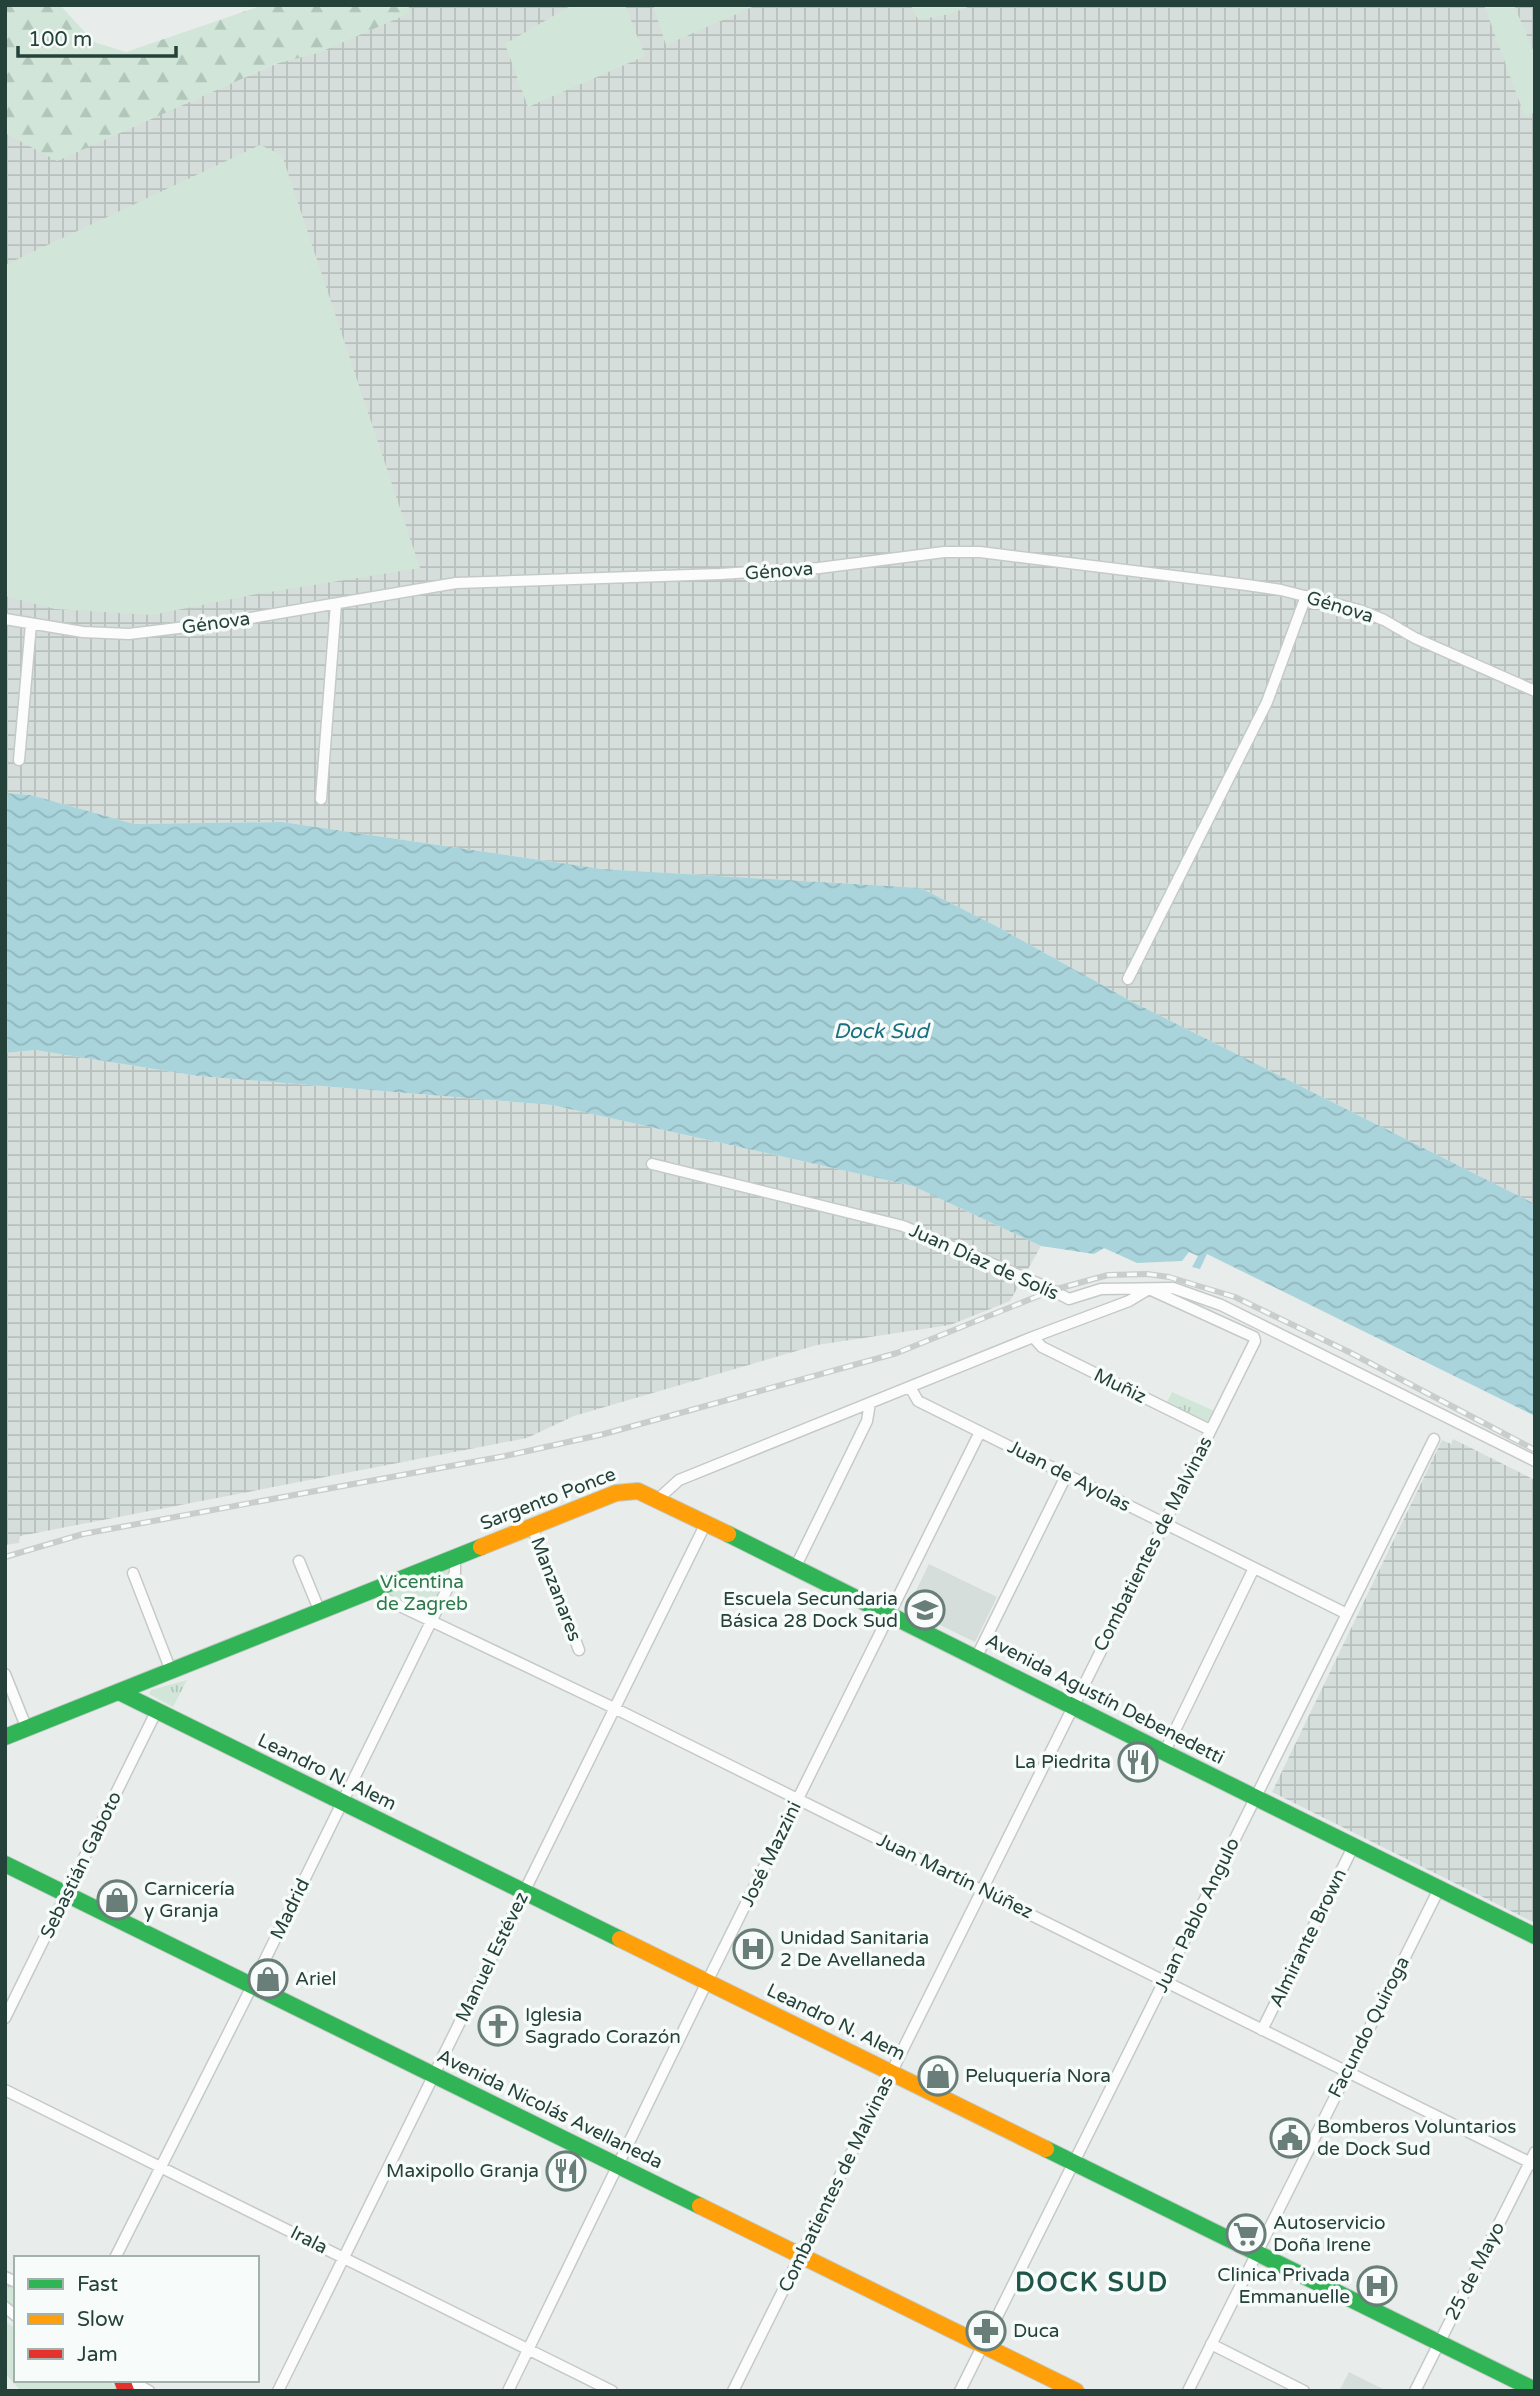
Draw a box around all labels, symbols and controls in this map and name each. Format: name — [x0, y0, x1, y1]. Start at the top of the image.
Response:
scale bar — [18, 14, 175, 58]
text: 100 m — [28, 27, 92, 52]
street label: Génova — [744, 558, 814, 584]
street label: Génova — [1304, 586, 1376, 628]
street label: Génova — [180, 607, 252, 639]
water label: Dock Sud — [833, 1019, 931, 1044]
street label: Juan Díaz de Solís — [906, 1219, 1062, 1305]
street label: Muñiz — [1090, 1364, 1150, 1408]
street label: Combatientes de Malvinas — [1089, 1433, 1217, 1655]
street label: Juan de Ayolas — [1004, 1436, 1134, 1516]
street label: Sargento Ponce — [477, 1463, 619, 1535]
street label: Manzanares — [526, 1534, 586, 1644]
park label: Vicentina de Zagreb — [376, 1571, 468, 1615]
place label: Escuela Secundaria Básica 28 Dock Sud — [720, 1588, 898, 1632]
school or university icon: Escuela Secundaria Básica 28 Dock Sud — [904, 1589, 946, 1631]
street label: Avenida Agustín Debenedetti — [982, 1629, 1228, 1769]
street label: Leandro N. Alem — [254, 1729, 400, 1815]
restaurant icon: La Piedrita — [1117, 1741, 1159, 1783]
place label: La Piedrita — [1014, 1751, 1111, 1773]
street label: Sebastián Gaboto — [36, 1788, 126, 1942]
street label: José Mazzini — [736, 1798, 806, 1910]
street label: Juan Martín Núñez — [873, 1829, 1037, 1923]
street label: Juan Pablo Angulo — [1150, 1834, 1244, 1996]
street label: Almirante Brown — [1265, 1865, 1351, 2011]
street label: Madrid — [266, 1875, 314, 1943]
place label: Carnicería y Granja — [144, 1878, 235, 1922]
shop icon: Carnicería y Granja — [96, 1879, 138, 1921]
street label: Manuel Estévez — [451, 1889, 533, 2025]
place label: Unidad Sanitaria 2 De Avellaneda — [780, 1927, 929, 1971]
hospital icon: Unidad Sanitaria 2 De Avellaneda — [732, 1928, 774, 1970]
street label: Facundo Quiroga — [1324, 1953, 1414, 2101]
shop icon: Ariel — [247, 1958, 289, 2000]
place label: Ariel — [295, 1968, 337, 1990]
street label: Leandro N. Alem — [763, 1979, 909, 2065]
place label: Iglesia Sagrado Corazón — [525, 2004, 681, 2048]
church icon: Iglesia Sagrado Corazón — [477, 2005, 519, 2047]
street label: Avenida Nicolás Avellaneda — [434, 2045, 666, 2173]
shop icon: Peluquería Nora — [917, 2055, 959, 2097]
place label: Peluquería Nora — [965, 2065, 1111, 2087]
street label: Combatientes de Malvinas — [774, 2072, 898, 2296]
place label: Bomberos Voluntarios de Dock Sud — [1317, 2116, 1516, 2160]
public building icon: Bomberos Voluntarios de Dock Sud — [1269, 2117, 1311, 2159]
restaurant icon: Maxipollo Granja — [545, 2150, 587, 2192]
place label: Maxipollo Granja — [386, 2160, 539, 2182]
place label: Autoservicio Doña Irene — [1273, 2212, 1386, 2256]
supermarket icon: Autoservicio Doña Irene — [1225, 2213, 1267, 2255]
street label: 25 de Mayo — [1441, 2218, 1509, 2324]
street label: Irala — [287, 2221, 331, 2259]
legend — [14, 2256, 259, 2382]
place label: Clinica Privada Emmanuelle — [1217, 2264, 1350, 2308]
hospital icon: Clinica Privada Emmanuelle — [1356, 2265, 1398, 2307]
district label: DOCK SUD — [1015, 2267, 1169, 2298]
text: Fast — [77, 2272, 118, 2297]
text: Slow — [77, 2307, 125, 2332]
pharmacy icon: Duca — [965, 2310, 1007, 2352]
place label: Duca — [1013, 2320, 1060, 2342]
text: Jam — [77, 2342, 118, 2367]

